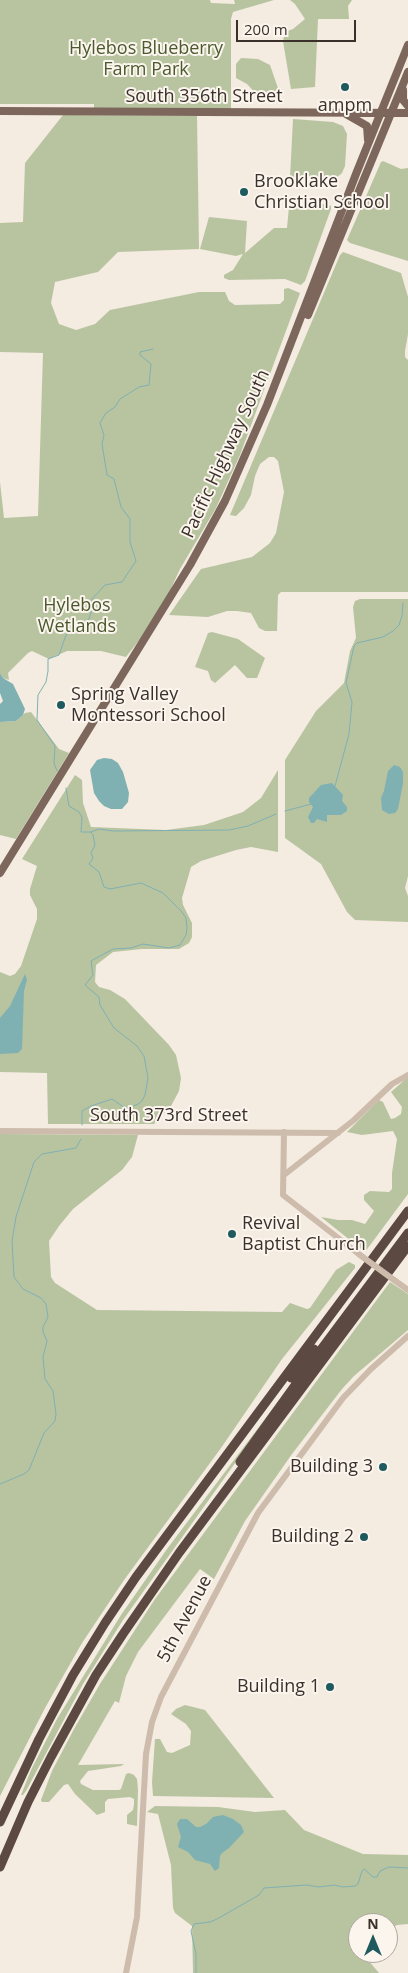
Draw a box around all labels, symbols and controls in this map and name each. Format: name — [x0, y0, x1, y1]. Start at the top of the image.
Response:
scale bar — [238, 10, 358, 42]
text: 200 m — [244, 19, 288, 39]
park label: Hylebos Blueberry Farm Park — [69, 38, 223, 80]
marker: ampm — [339, 81, 351, 93]
street label: South 356th Street — [125, 86, 283, 108]
place label: ampm — [318, 95, 372, 117]
place label: Brooklake Christian School — [254, 171, 389, 213]
marker: Brooklake Christian School — [238, 186, 250, 198]
street label: Pacific Highway South — [177, 366, 275, 542]
park label: Hylebos Wetlands — [38, 595, 116, 638]
place label: Spring Valley Montessori School — [71, 684, 226, 726]
marker: Spring Valley Montessori School — [55, 699, 67, 711]
street label: South 373rd Street — [90, 1105, 248, 1127]
place label: Revival Baptist Church — [242, 1213, 366, 1256]
marker: Revival Baptist Church — [226, 1228, 238, 1240]
place label: Building 3 — [290, 1456, 373, 1478]
marker: Building 3 — [377, 1461, 389, 1473]
place label: Building 2 — [271, 1526, 354, 1548]
marker: Building 2 — [358, 1531, 370, 1543]
street label: 5th Avenue — [153, 1572, 217, 1666]
place label: Building 1 — [237, 1676, 320, 1698]
marker: Building 1 — [324, 1681, 336, 1693]
north arrow — [348, 1913, 398, 1963]
text: N — [367, 1914, 379, 1933]

